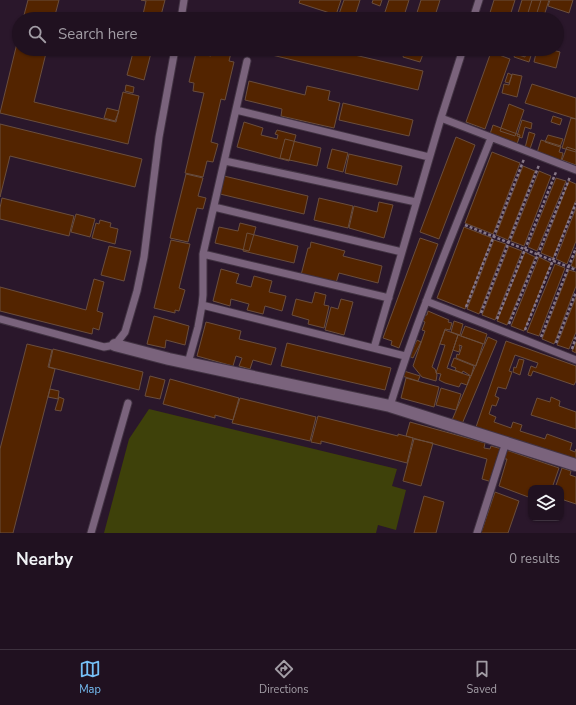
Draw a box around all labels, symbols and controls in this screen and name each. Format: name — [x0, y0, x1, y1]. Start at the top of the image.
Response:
search box — [12, 12, 564, 56]
icon: search — [26, 23, 48, 45]
text: Search here — [58, 24, 138, 44]
map controls — [528, 485, 564, 521]
button: layers — [528, 485, 564, 521]
text: Nearby — [16, 548, 73, 571]
text: 0 results — [509, 550, 560, 568]
tab: Map — [79, 658, 101, 697]
tab: Directions — [259, 658, 309, 697]
tab: Saved — [467, 658, 497, 697]

